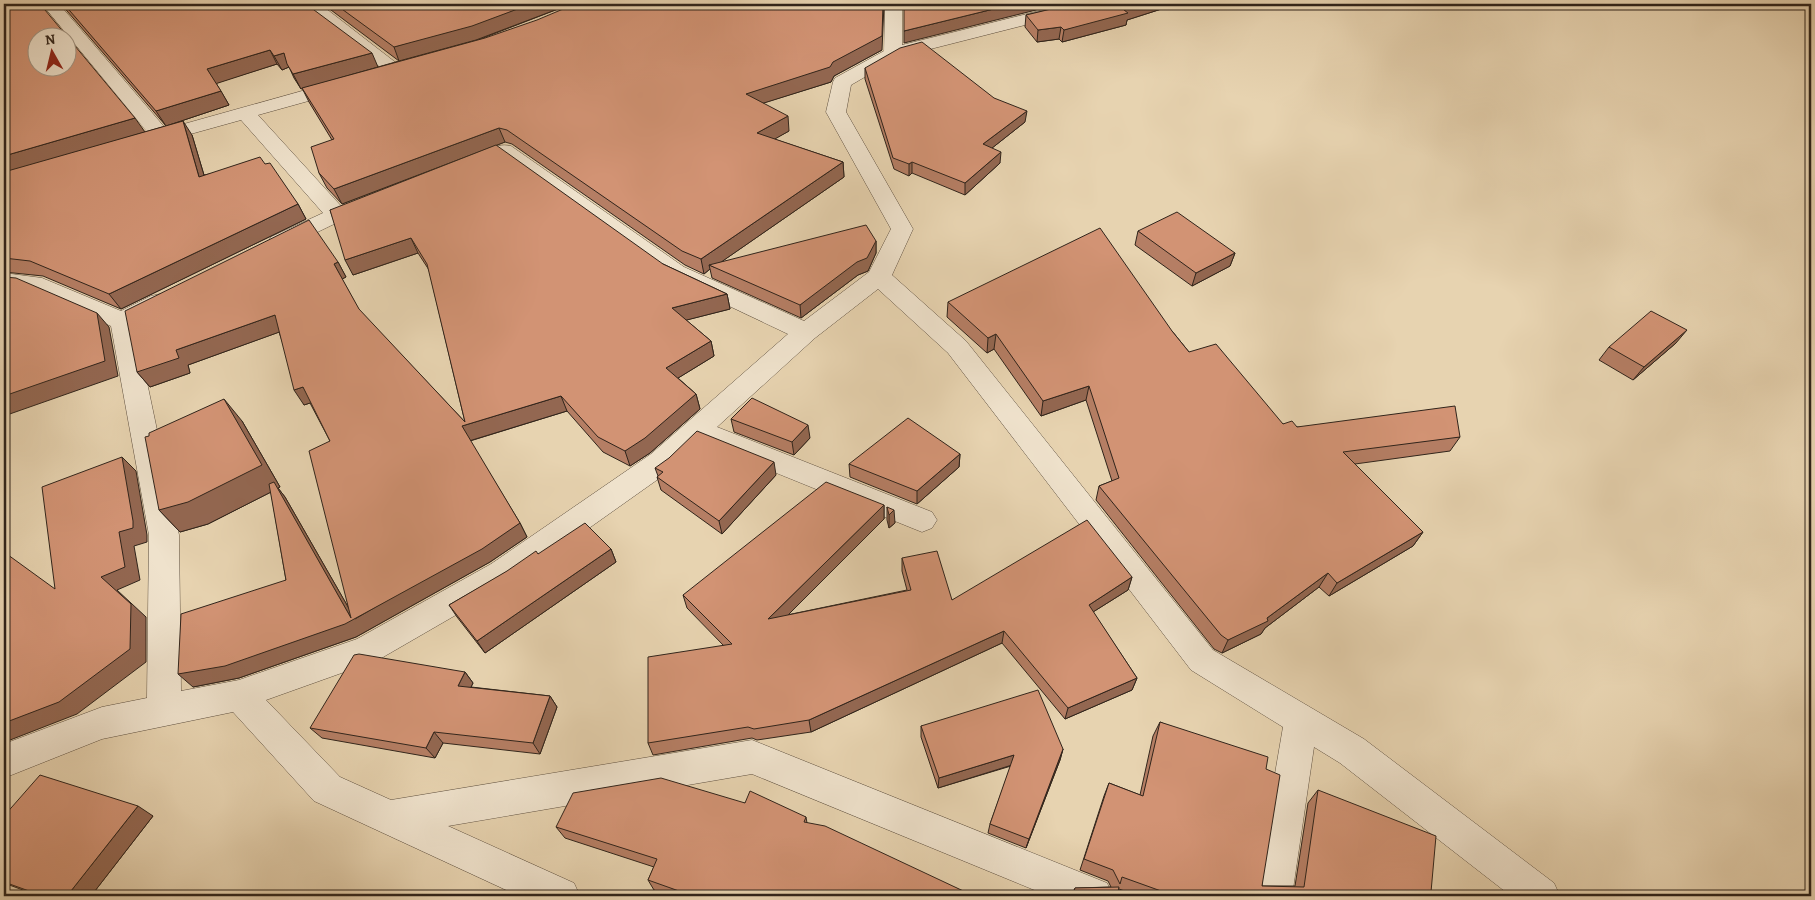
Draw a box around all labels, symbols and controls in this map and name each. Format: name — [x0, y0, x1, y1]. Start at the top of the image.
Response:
north arrow — [28, 28, 78, 78]
text: N — [44, 30, 57, 50]

